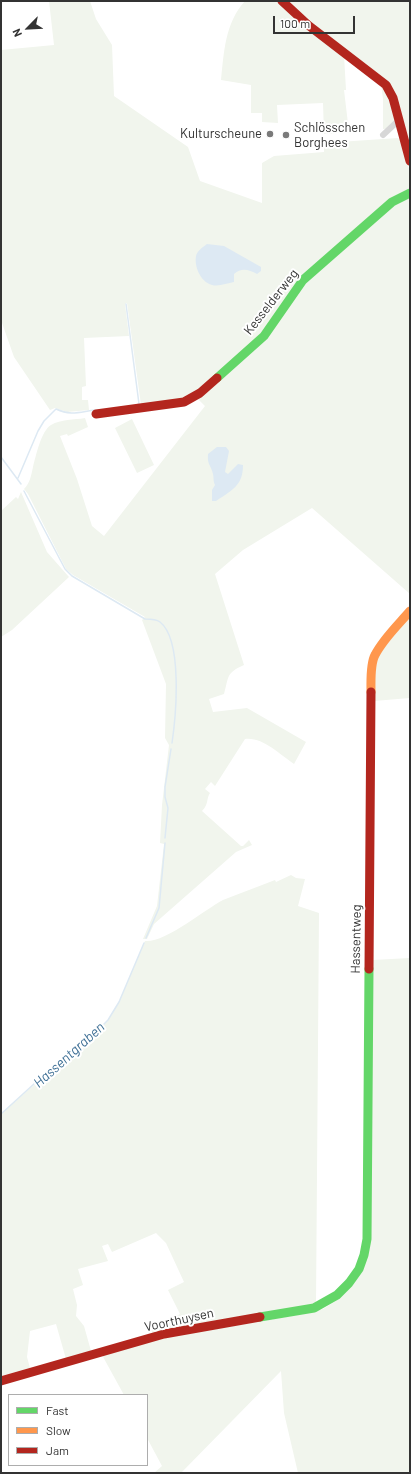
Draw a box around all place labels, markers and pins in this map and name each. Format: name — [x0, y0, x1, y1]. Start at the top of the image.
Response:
place label: Schlösschen Borghees — [294, 120, 365, 151]
place label: Kulturscheune — [180, 126, 262, 142]
marker: Kulturscheune — [265, 129, 275, 139]
marker: Schlösschen Borghees — [281, 130, 291, 140]

